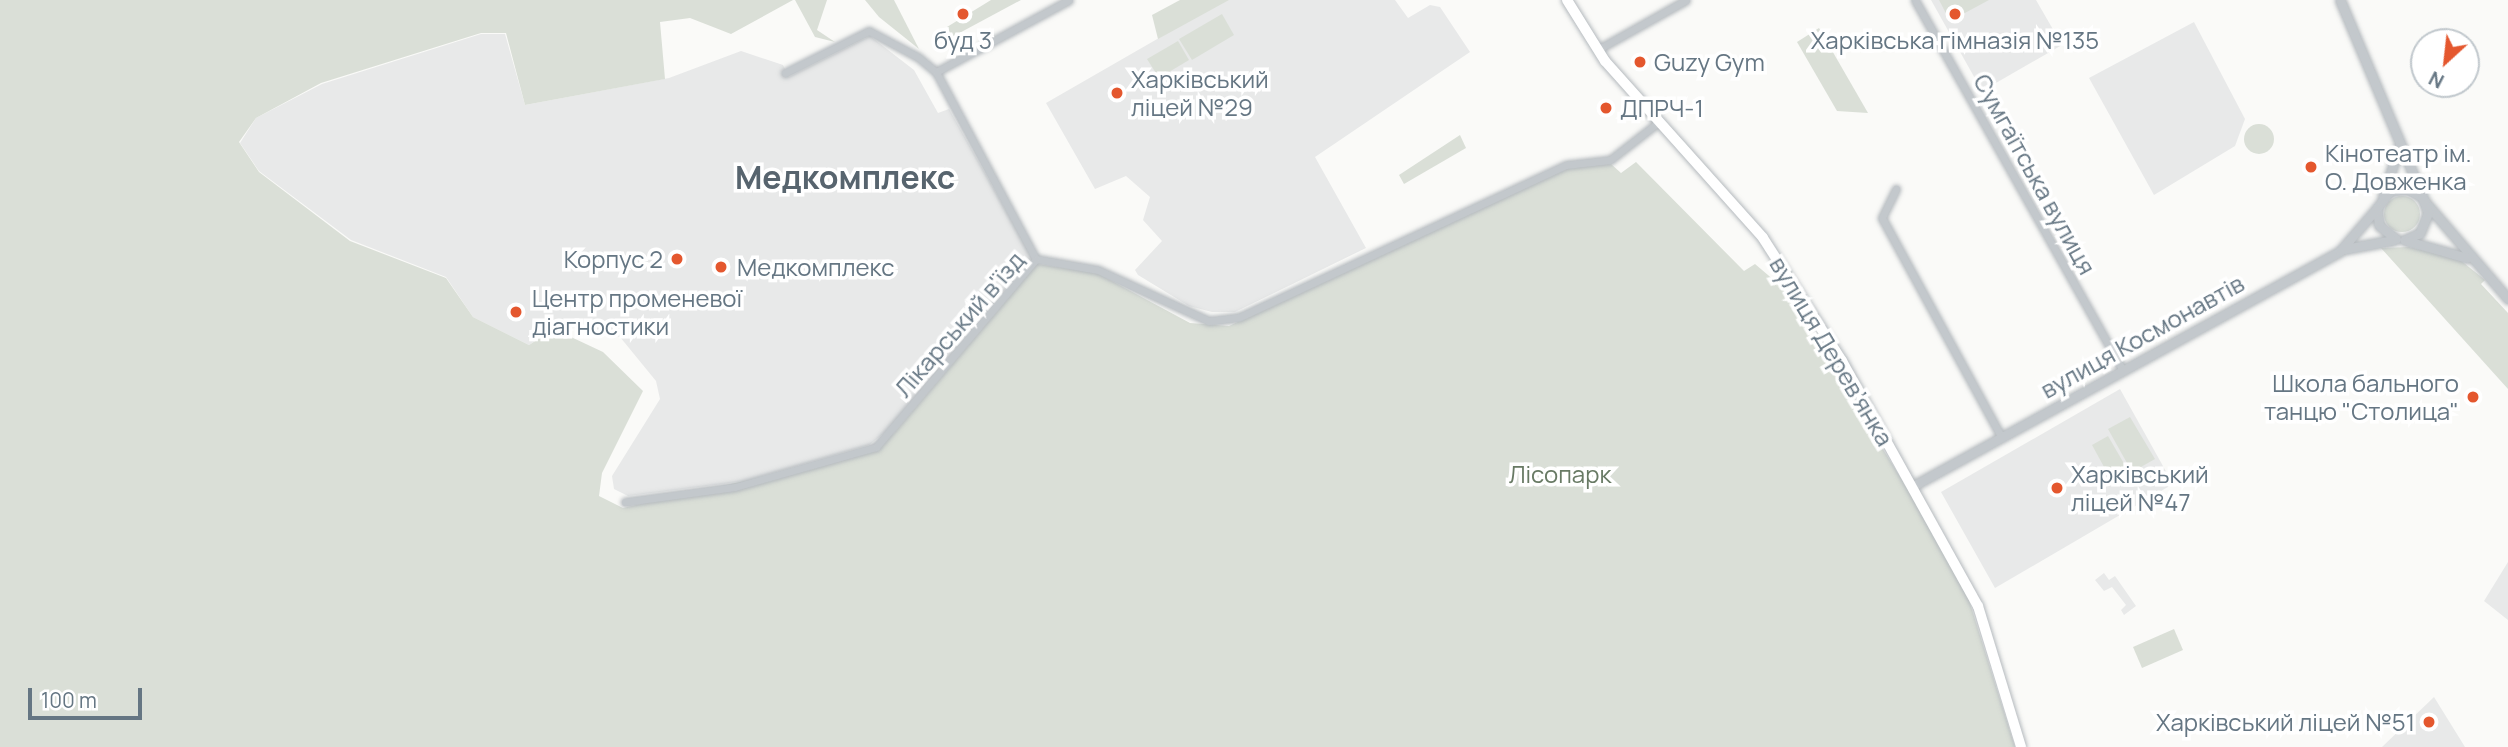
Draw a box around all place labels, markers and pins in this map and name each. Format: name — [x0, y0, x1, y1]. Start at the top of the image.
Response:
marker: буд 3 — [955, 6, 971, 22]
marker: Харківська гімназія №135 — [1947, 6, 1963, 22]
place label: буд 3 — [934, 26, 992, 54]
place label: Харківська гімназія №135 — [1811, 26, 2099, 54]
place label: Guzy Gym — [1654, 48, 1765, 76]
marker: Guzy Gym — [1632, 54, 1648, 70]
place label: Харківський ліцей №29 — [1131, 65, 1269, 121]
marker: Харківський ліцей №29 — [1109, 85, 1125, 101]
place label: ДПРЧ-1 — [1620, 94, 1704, 122]
marker: ДПРЧ-1 — [1598, 100, 1614, 116]
place label: Кінотеатр ім. О. Довженка — [2325, 139, 2472, 195]
marker: Кінотеатр ім. О. Довженка — [2303, 159, 2319, 175]
place label: Корпус 2 — [564, 245, 663, 273]
marker: Корпус 2 — [669, 251, 685, 267]
place label: Медкомплекс — [737, 253, 894, 281]
marker: Медкомплекс — [711, 257, 731, 277]
place label: Центр променевої діагностики — [532, 284, 742, 340]
marker: Центр променевої діагностики — [506, 302, 526, 322]
place label: Школа бального танцю "Столица" — [2264, 369, 2459, 425]
marker: Школа бального танцю "Столица" — [2465, 389, 2481, 405]
place label: Харківський ліцей №47 — [2071, 460, 2209, 516]
marker: Харківський ліцей №47 — [2049, 480, 2065, 496]
place label: Харківський ліцей №51 — [2156, 708, 2415, 736]
marker: Харківський ліцей №51 — [2421, 714, 2437, 730]

